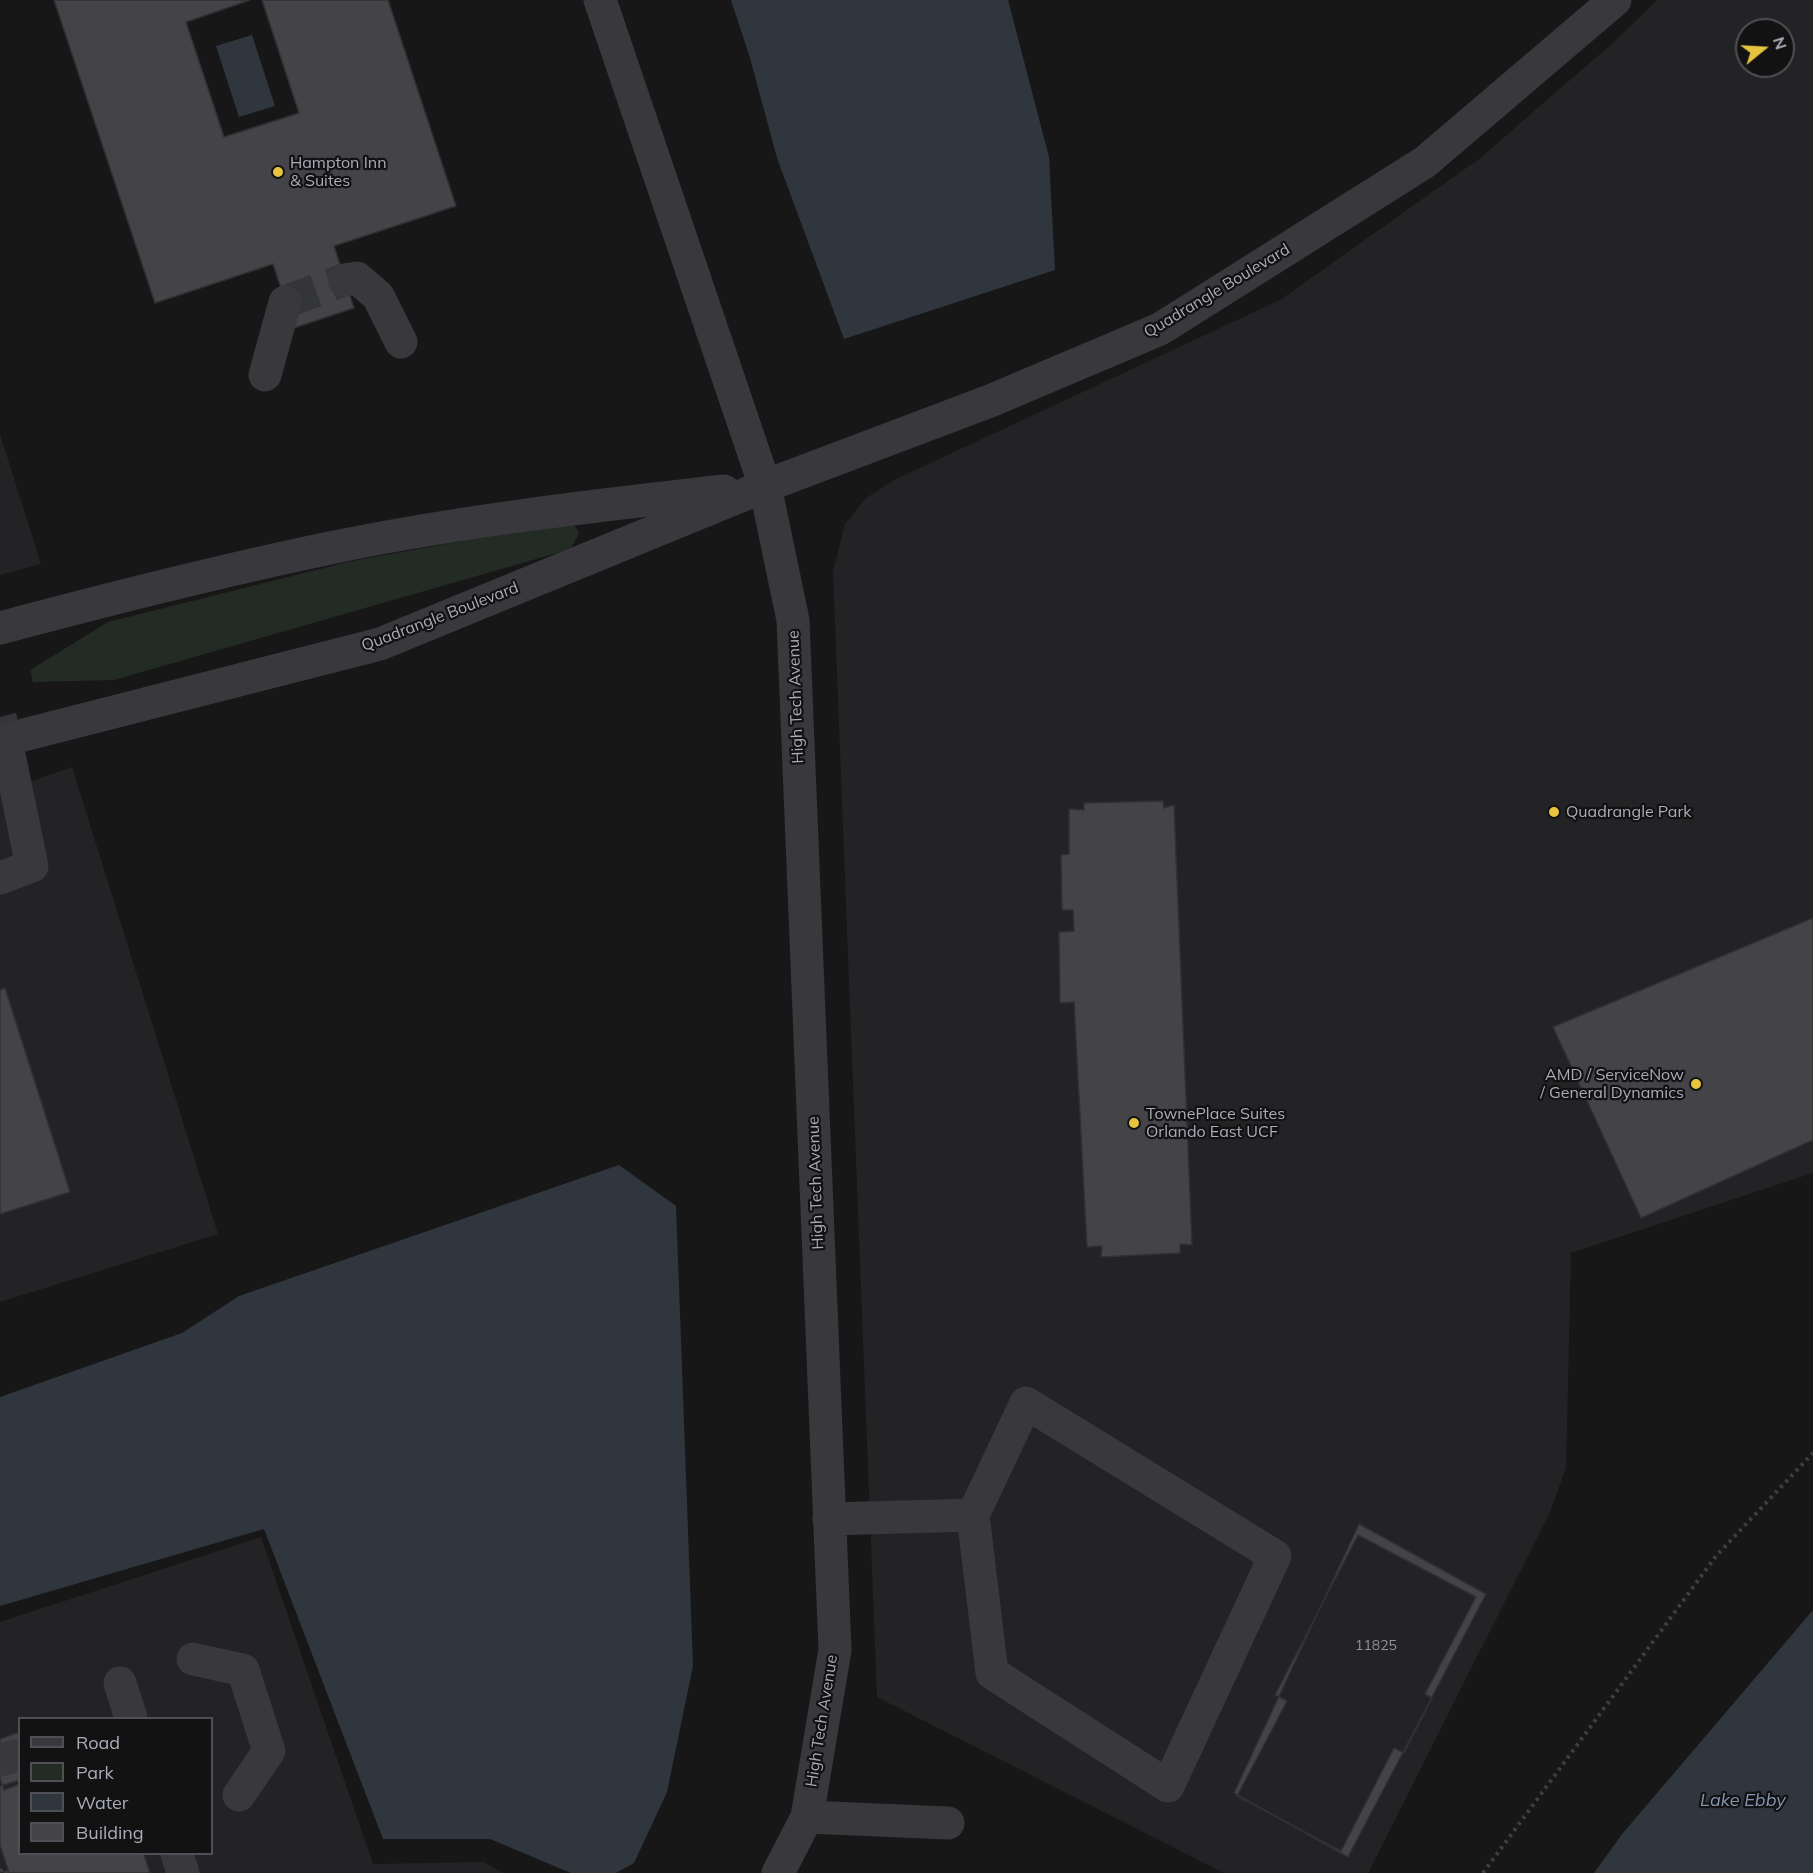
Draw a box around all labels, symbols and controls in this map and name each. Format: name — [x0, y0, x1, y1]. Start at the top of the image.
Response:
north arrow — [1735, 18, 1795, 78]
text: N — [1769, 34, 1792, 52]
place label: Hampton Inn & Suites — [290, 153, 387, 191]
marker: Hampton Inn & Suites — [271, 165, 285, 179]
street label: Quadrangle Boulevard — [1141, 240, 1293, 342]
street label: Quadrangle Boulevard — [359, 578, 521, 656]
street label: High Tech Avenue — [784, 630, 808, 764]
place label: Quadrangle Park — [1566, 802, 1692, 822]
marker: Quadrangle Park — [1547, 805, 1561, 819]
place label: AMD / ServiceNow / General Dynamics — [1540, 1065, 1684, 1103]
marker: AMD / ServiceNow / General Dynamics — [1689, 1077, 1703, 1091]
place label: TownePlace Suites Orlando East UCF — [1146, 1104, 1285, 1142]
street label: High Tech Avenue — [804, 1116, 828, 1250]
marker: TownePlace Suites Orlando East UCF — [1127, 1116, 1141, 1130]
house number: 11825 — [1355, 1638, 1397, 1654]
street label: High Tech Avenue — [802, 1654, 842, 1788]
legend — [18, 1717, 213, 1855]
text: Road — [76, 1731, 120, 1754]
text: Park — [76, 1761, 114, 1784]
water label: Lake Ebby — [1700, 1790, 1786, 1812]
text: Water — [76, 1791, 128, 1814]
text: Building — [76, 1821, 144, 1844]

